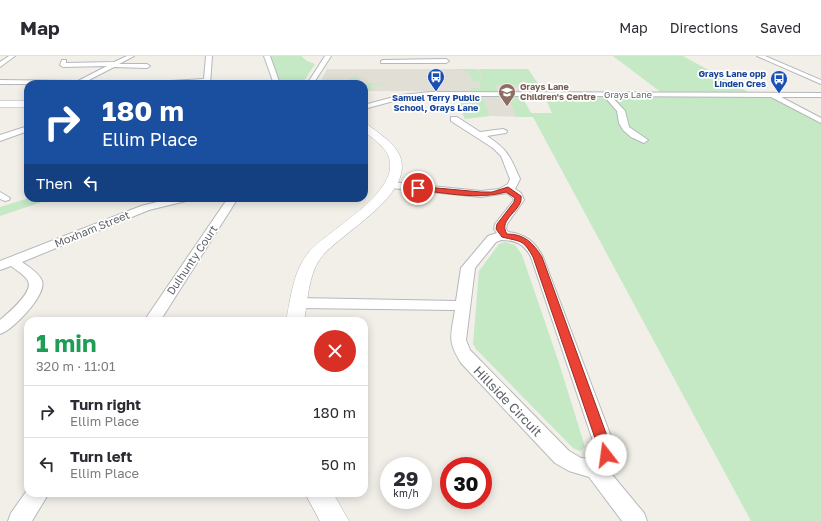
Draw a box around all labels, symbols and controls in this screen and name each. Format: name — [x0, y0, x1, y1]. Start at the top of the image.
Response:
text: Map — [20, 16, 60, 39]
text: Map — [619, 19, 648, 36]
text: Directions — [670, 19, 738, 36]
text: Saved — [760, 19, 801, 36]
bus stop icon: Samuel Terry Public School, Grays Lane — [426, 67, 446, 92]
place label: Grays Lane opp Linden Cres — [698, 68, 766, 89]
bus stop icon: Grays Lane opp Linden Cres — [769, 69, 789, 94]
place label: Grays Lane Children's Centre — [520, 81, 596, 102]
school or university icon: Grays Lane Children's Centre — [497, 82, 517, 107]
street label: Grays Lane — [604, 89, 652, 100]
place label: Samuel Terry Public School, Grays Lane — [392, 92, 480, 113]
text: 180 m — [102, 94, 184, 127]
icon: right — [36, 96, 88, 148]
text: Ellim Place — [102, 128, 198, 150]
pin — [401, 171, 435, 205]
icon: left — [80, 172, 102, 194]
text: Then — [36, 174, 72, 192]
icon: arrive — [407, 177, 429, 199]
street label: Moxham Street — [52, 208, 131, 250]
street label: Dulhunty Court — [164, 222, 220, 297]
text: 1 min — [36, 328, 96, 357]
button: close — [314, 330, 356, 372]
text: 320 m · 11:01 — [36, 358, 115, 374]
street label: Hillside Circuit — [470, 362, 546, 440]
text: Turn right — [70, 395, 141, 413]
icon: right — [36, 401, 58, 423]
text: 180 m — [313, 403, 356, 421]
text: Ellim Place — [70, 413, 139, 429]
position arrow — [585, 434, 627, 476]
text: Turn left — [70, 447, 132, 465]
icon: left — [36, 453, 58, 475]
text: 50 m — [321, 455, 356, 473]
speed limit sign: 30 — [440, 457, 492, 509]
text: Ellim Place — [70, 465, 139, 481]
text: 29 — [394, 466, 418, 490]
text: km/h — [393, 487, 419, 499]

